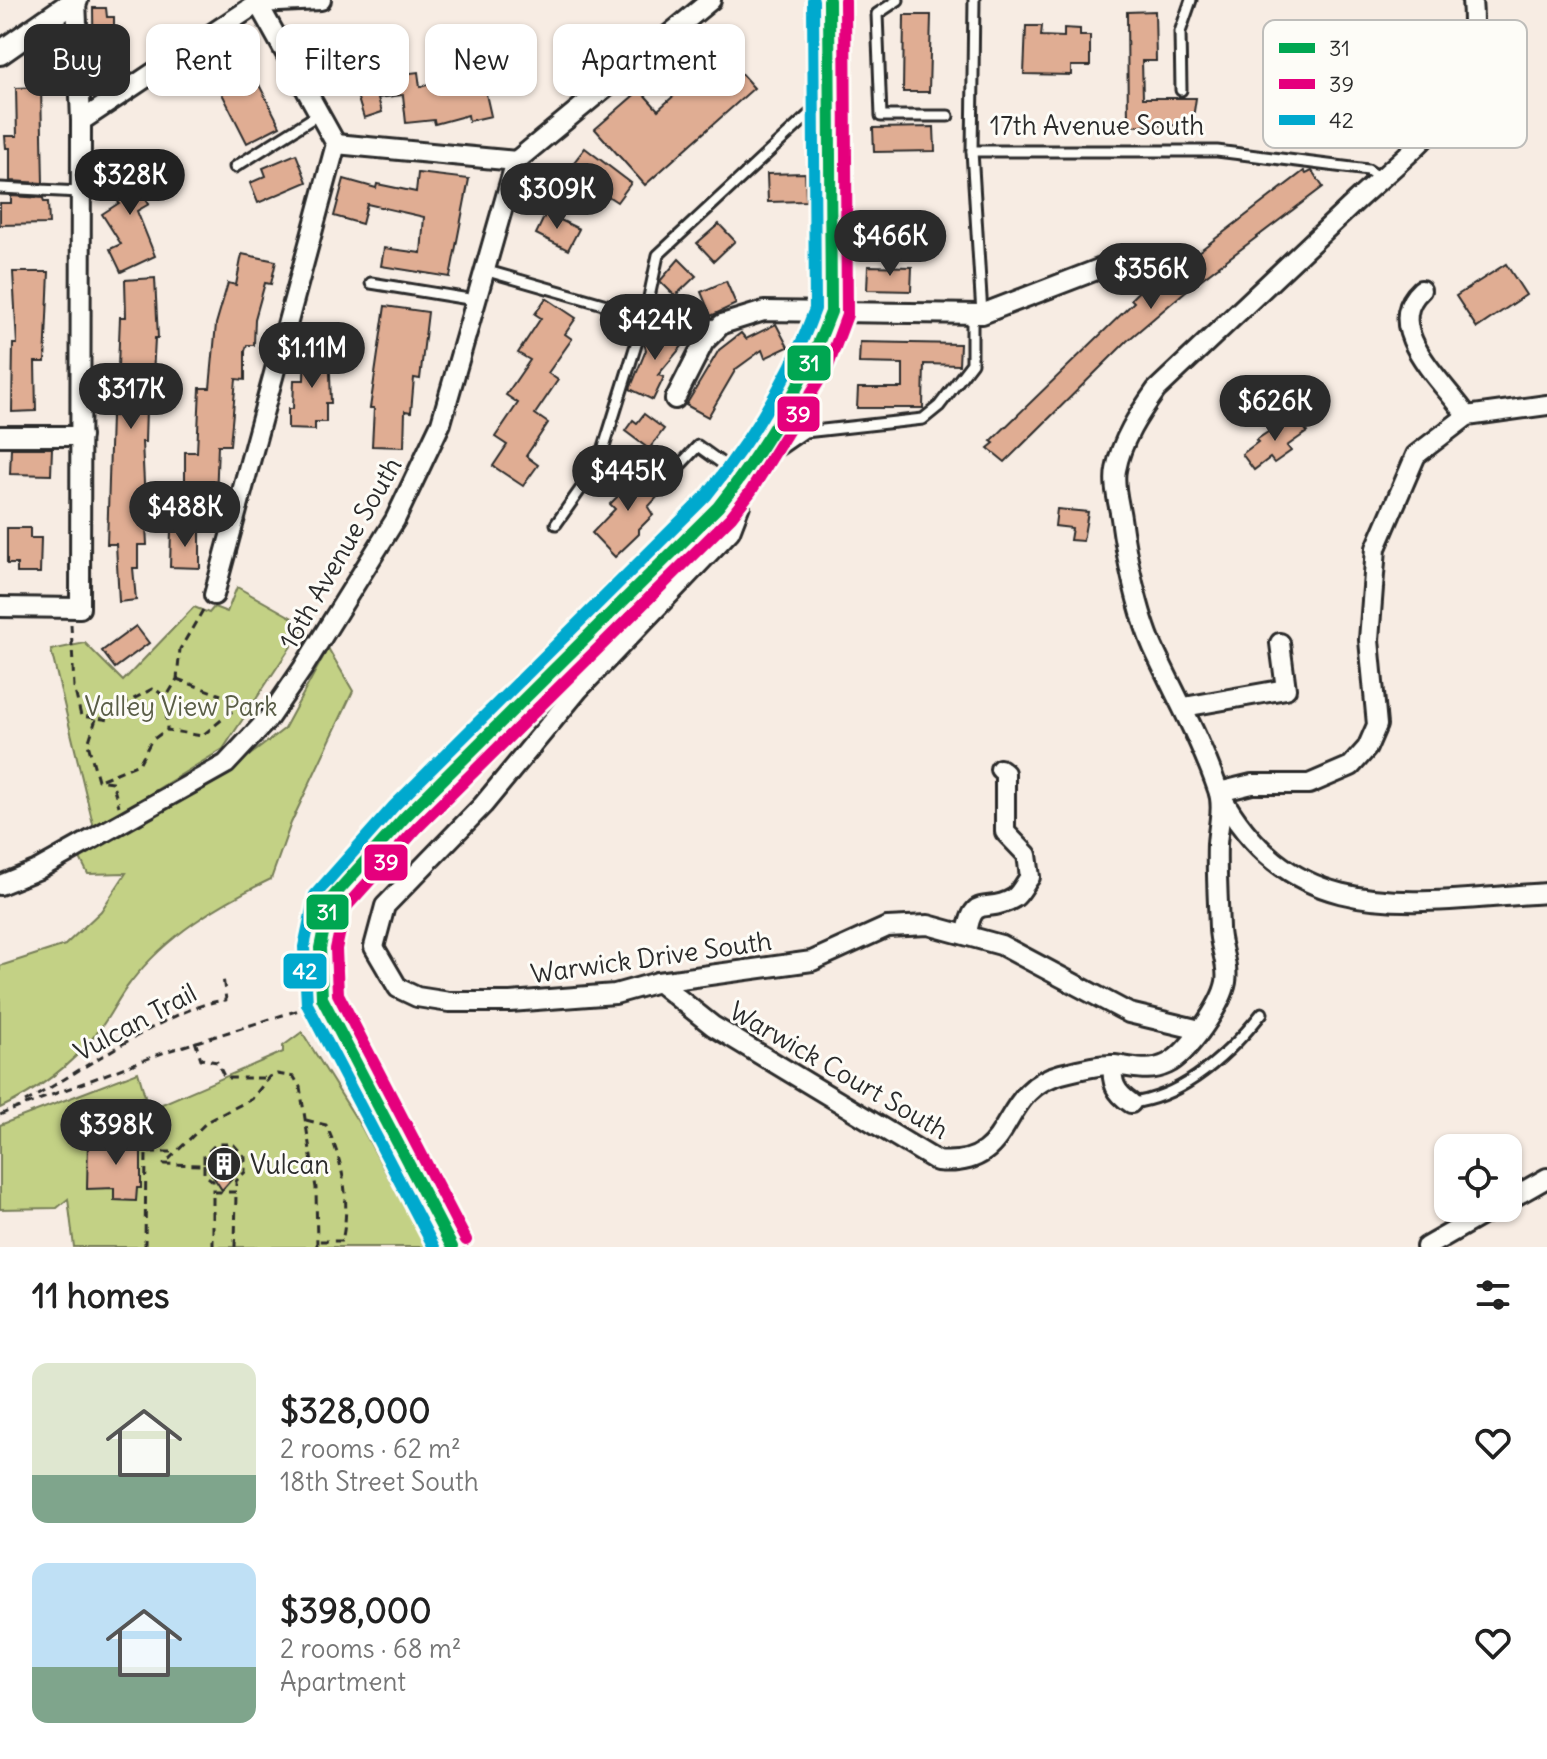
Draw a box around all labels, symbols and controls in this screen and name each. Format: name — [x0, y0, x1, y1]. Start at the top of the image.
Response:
legend — [1263, 20, 1527, 148]
chip: Buy — [24, 24, 130, 96]
chip: Rent — [146, 24, 260, 96]
chip: Filters — [276, 24, 409, 96]
chip: New — [425, 24, 537, 96]
chip: Apartment — [553, 24, 745, 96]
text: 31 — [1329, 34, 1350, 62]
text: 39 — [1329, 70, 1354, 98]
text: 42 — [1329, 106, 1354, 134]
street label: 17th Avenue South — [990, 109, 1204, 142]
pin: $328K — [74, 149, 186, 217]
text: $328K — [93, 158, 167, 191]
pin: $309K — [501, 163, 613, 231]
text: $309K — [518, 172, 596, 205]
pin: $466K — [834, 210, 946, 278]
text: $466K — [852, 219, 928, 252]
pin: $356K — [1095, 243, 1207, 311]
text: $356K — [1113, 252, 1189, 285]
pin: $424K — [599, 294, 711, 362]
text: $424K — [618, 303, 692, 336]
pin: $1.11M — [247, 322, 377, 390]
text: $1.11M — [277, 331, 347, 364]
line badge: 31 — [786, 344, 832, 382]
text: 31 — [799, 349, 820, 377]
pin: $317K — [75, 363, 187, 431]
text: $317K — [97, 372, 165, 405]
pin: $626K — [1219, 375, 1331, 443]
text: $626K — [1238, 384, 1312, 417]
line badge: 39 — [776, 395, 821, 433]
text: 39 — [785, 400, 811, 428]
pin: $445K — [572, 445, 684, 513]
street label: 16th Avenue South — [272, 451, 408, 655]
text: $445K — [590, 454, 666, 487]
pin: $488K — [129, 481, 241, 549]
text: $488K — [147, 490, 223, 523]
park label: Valley View Park — [84, 690, 278, 723]
line badge: 39 — [363, 843, 409, 882]
text: 39 — [373, 848, 399, 876]
line badge: 31 — [305, 893, 350, 931]
text: 31 — [317, 898, 338, 926]
street label: Warwick Drive South — [528, 924, 774, 990]
line badge: 42 — [282, 952, 328, 990]
text: 42 — [293, 957, 317, 985]
street label: Vulcan Trail — [68, 976, 202, 1068]
street label: Warwick Court South — [724, 994, 954, 1146]
pin: $398K — [60, 1099, 172, 1167]
text: $398K — [78, 1108, 154, 1141]
map controls — [1434, 1134, 1522, 1222]
button: locate — [1434, 1134, 1522, 1222]
building icon: Vulcan — [205, 1145, 243, 1183]
place label: Vulcan — [250, 1148, 329, 1181]
icon: filters — [1471, 1273, 1515, 1317]
text: 11 homes — [32, 1274, 169, 1317]
text: $328,000 — [280, 1389, 431, 1432]
icon: home — [96, 1395, 192, 1491]
icon: heart — [1471, 1421, 1515, 1465]
text: 2 rooms · 62 m² — [280, 1432, 461, 1465]
text: 18th Street South — [280, 1465, 479, 1498]
text: $398,000 — [280, 1589, 432, 1632]
icon: home — [96, 1595, 192, 1691]
icon: heart — [1471, 1621, 1515, 1665]
text: 2 rooms · 68 m² — [280, 1632, 462, 1665]
text: Apartment — [280, 1665, 406, 1698]

